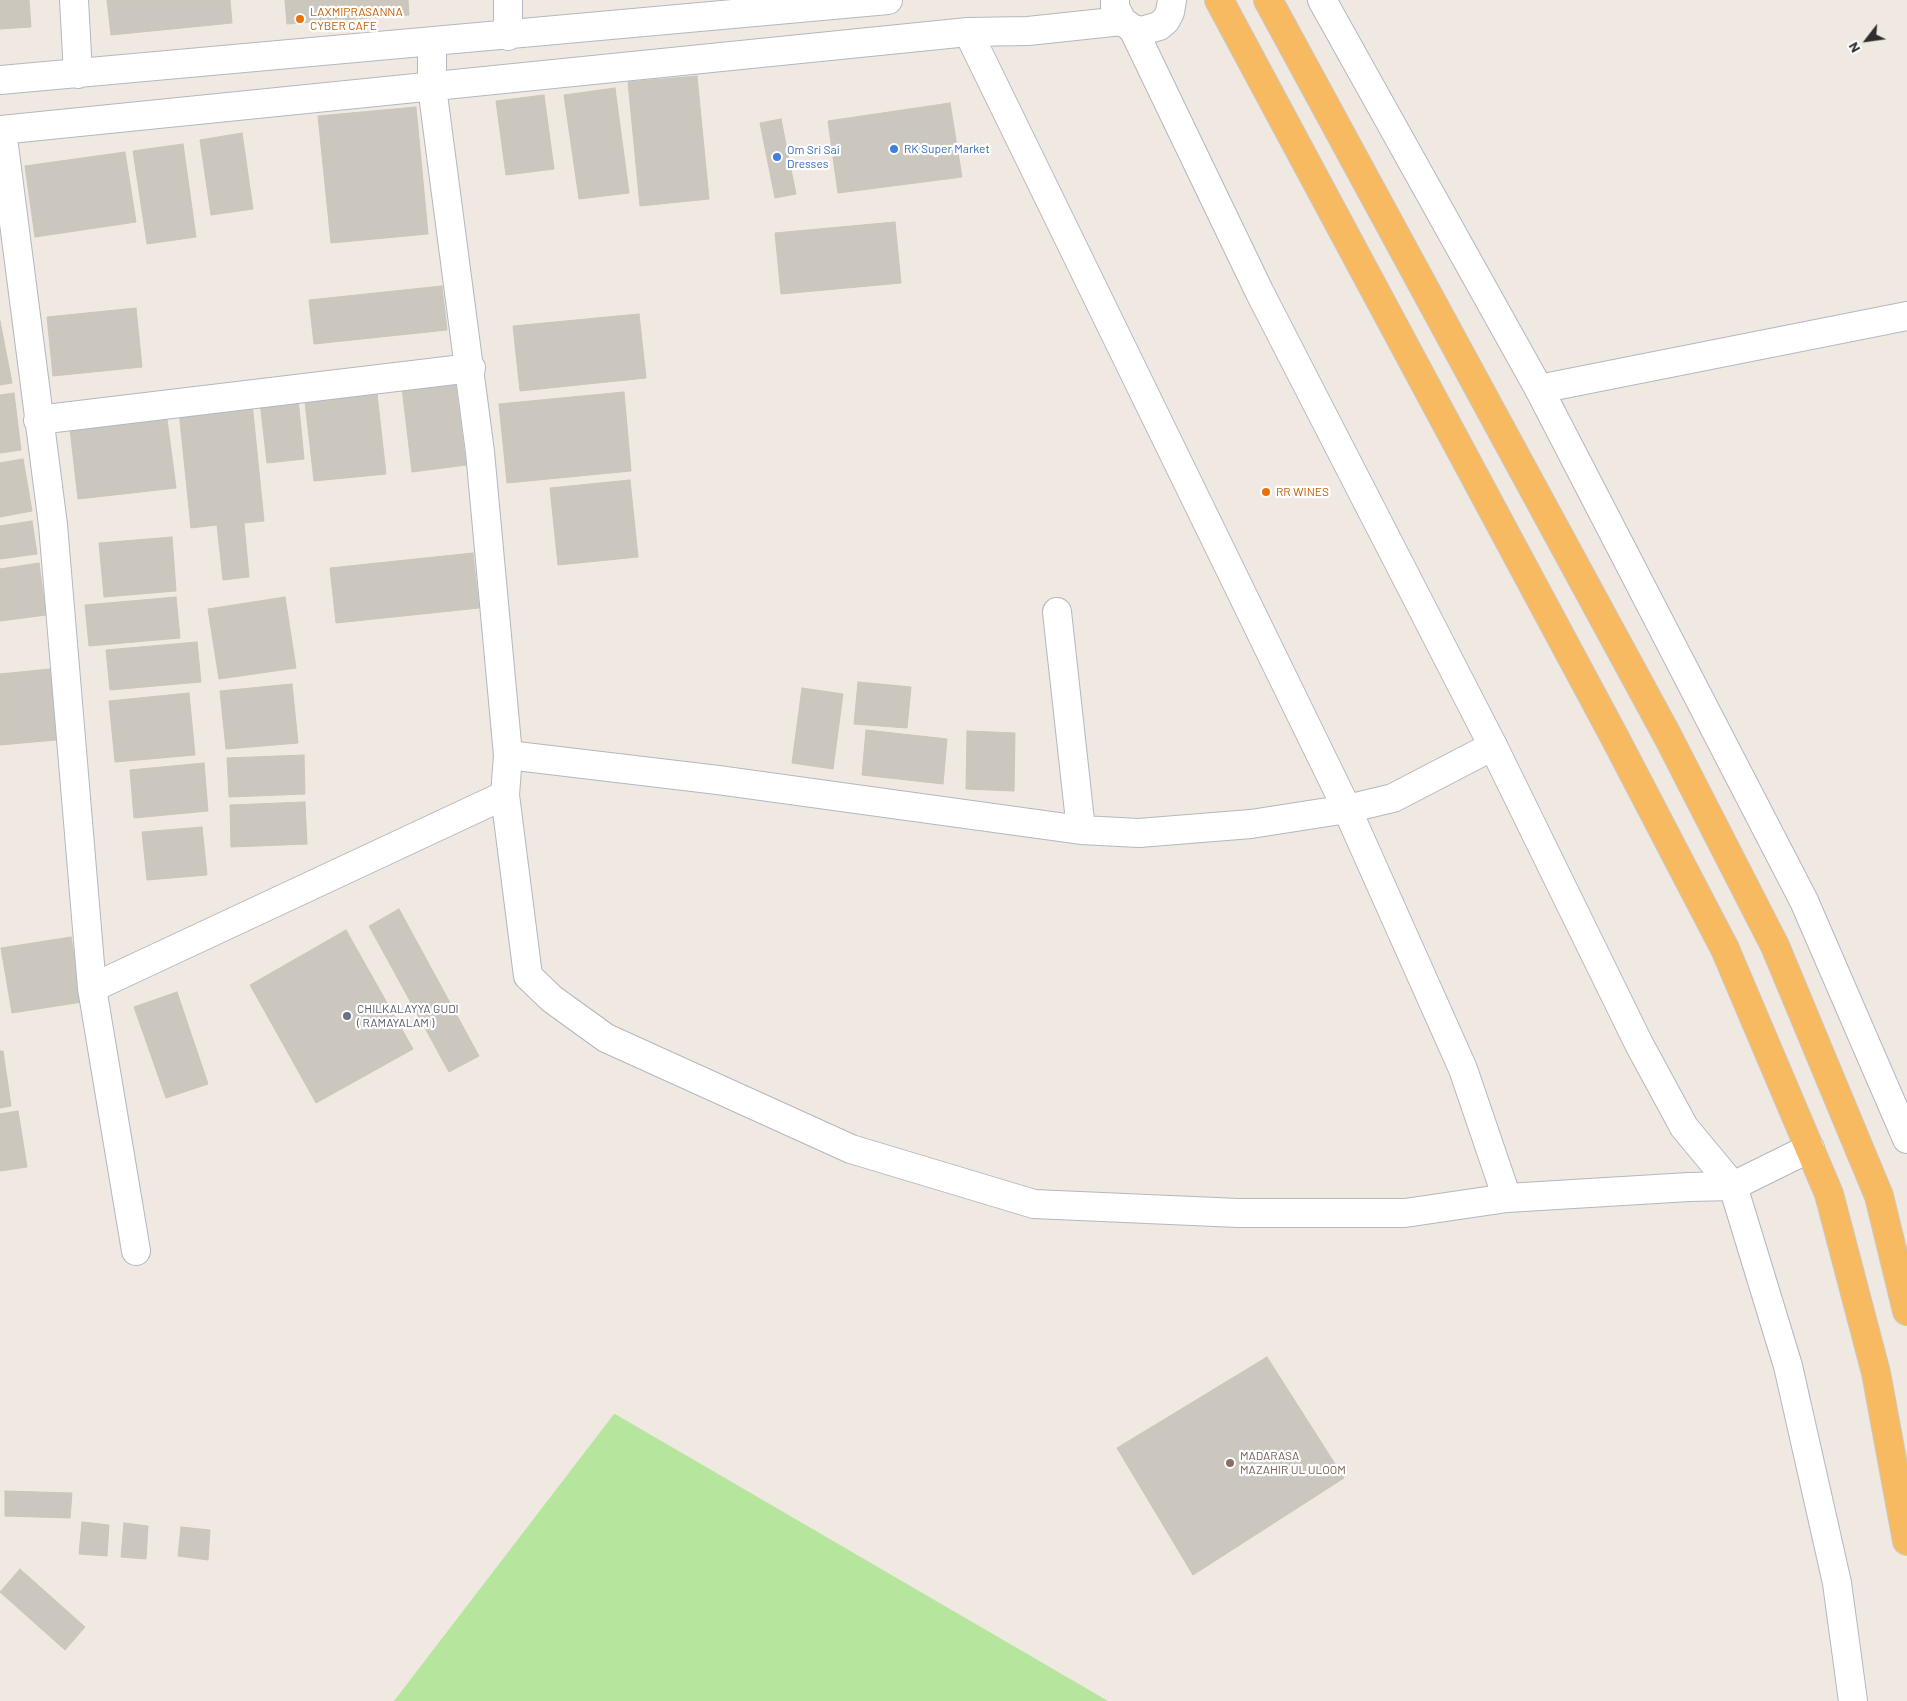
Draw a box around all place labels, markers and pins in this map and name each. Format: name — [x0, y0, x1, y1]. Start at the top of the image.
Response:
place label: LAXMIPRASANNA CYBER CAFE — [310, 5, 403, 33]
marker: LAXMIPRASANNA CYBER CAFE — [294, 13, 306, 25]
place label: RK Super Market — [904, 142, 990, 156]
place label: Om Sri Sai Dresses — [787, 143, 840, 171]
marker: RK Super Market — [888, 143, 900, 155]
marker: Om Sri Sai Dresses — [771, 151, 783, 163]
place label: RR WINES — [1276, 485, 1329, 499]
marker: RR WINES — [1260, 486, 1272, 498]
place label: CHILKALAYYA GUDI ( RAMAYALAM ) — [357, 1002, 459, 1030]
marker: CHILKALAYYA GUDI ( RAMAYALAM ) — [341, 1010, 353, 1022]
place label: MADARASA MAZAHIR UL ULOOM — [1240, 1449, 1346, 1477]
marker: MADARASA MAZAHIR UL ULOOM — [1224, 1457, 1236, 1469]

